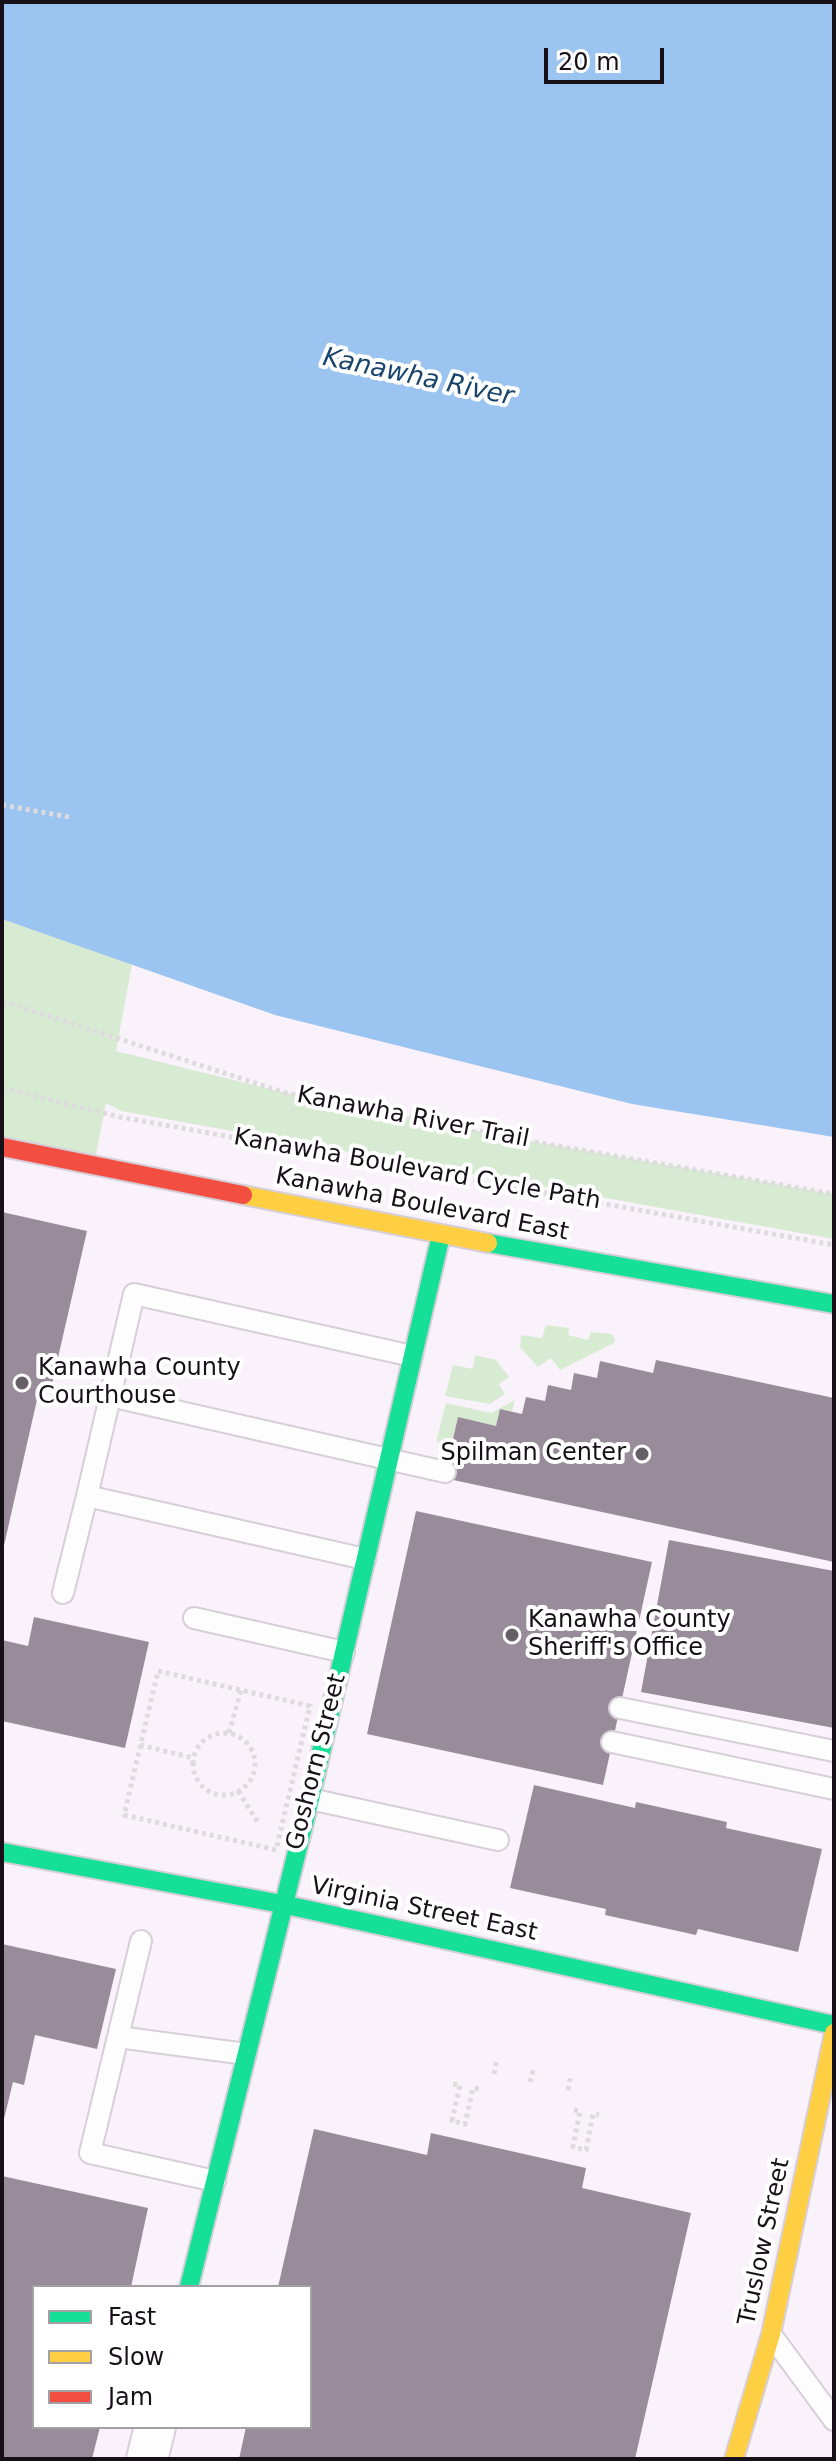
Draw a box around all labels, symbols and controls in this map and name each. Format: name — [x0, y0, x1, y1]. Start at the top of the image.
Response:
scale bar — [548, 32, 668, 82]
text: 20 m — [558, 48, 620, 76]
water label: Kanawha River — [320, 343, 516, 413]
street label: Kanawha River Trail — [294, 1081, 532, 1155]
street label: Kanawha Boulevard Cycle Path — [231, 1124, 603, 1216]
street label: Kanawha Boulevard East — [273, 1162, 571, 1248]
place label: Kanawha County Courthouse — [38, 1355, 241, 1411]
marker: Kanawha County Courthouse — [13, 1374, 31, 1392]
place label: Spilman Center — [440, 1440, 626, 1468]
marker: Spilman Center — [633, 1445, 651, 1463]
place label: Kanawha County Sheriff's Office — [528, 1607, 731, 1663]
marker: Kanawha County Sheriff's Office — [503, 1626, 521, 1644]
street label: Goshorn Street — [281, 1671, 353, 1853]
street label: Virginia Street East — [308, 1872, 540, 1948]
street label: Truslow Street — [733, 2156, 797, 2328]
legend — [32, 2285, 312, 2429]
text: Fast — [108, 2303, 156, 2331]
text: Slow — [108, 2343, 164, 2371]
text: Jam — [108, 2383, 153, 2411]

